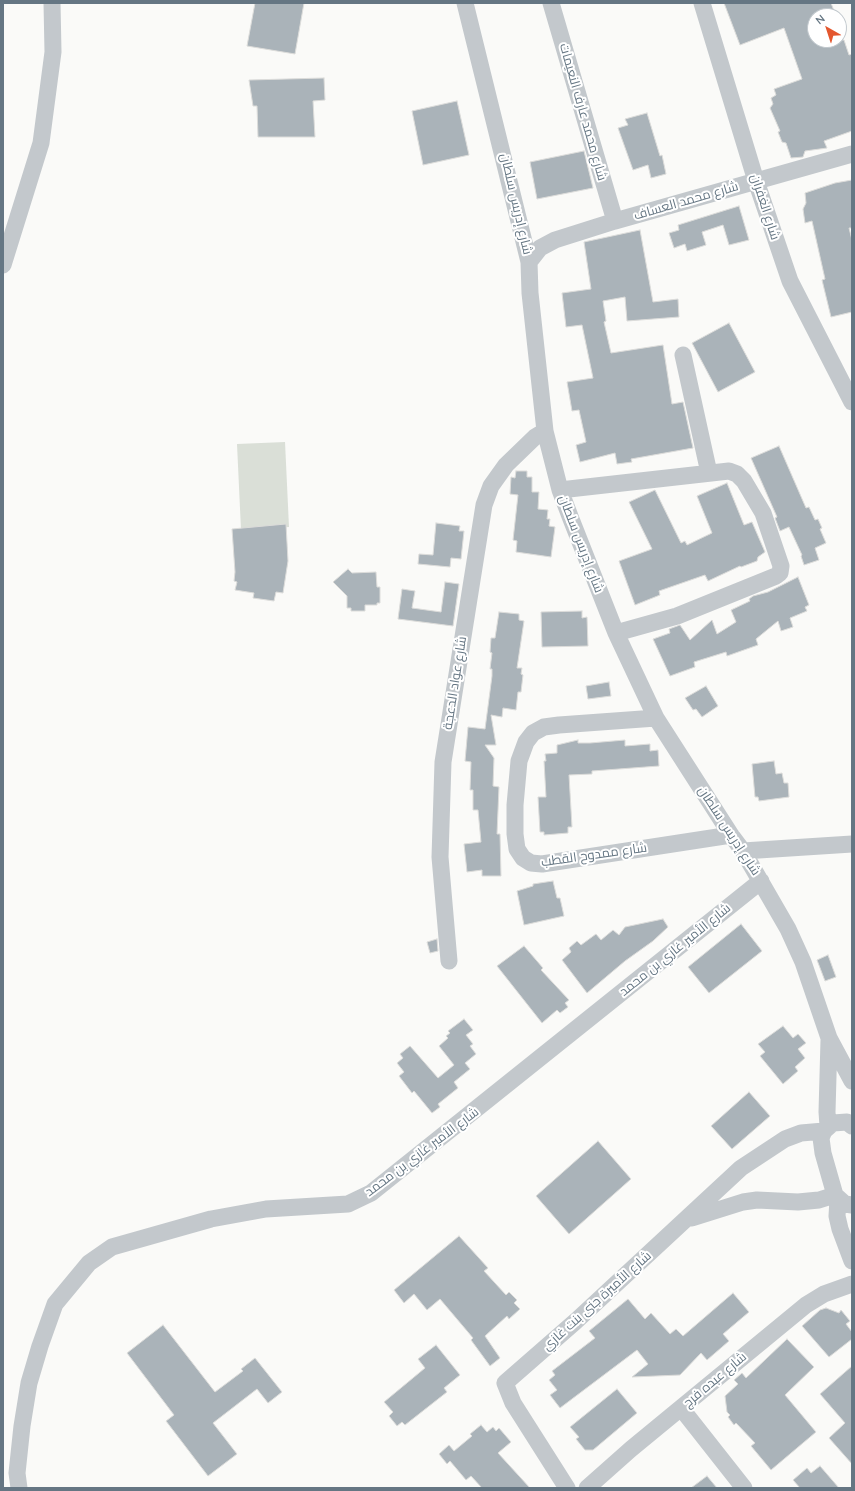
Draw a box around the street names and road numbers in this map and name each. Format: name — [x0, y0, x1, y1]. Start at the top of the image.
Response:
street label: شارع محمد عارف النعيمات — [556, 42, 610, 182]
street label: شارع إدريس سلطان — [497, 152, 535, 256]
street label: شارع الغفران — [747, 172, 783, 242]
street label: شارع محمد العساف — [632, 179, 740, 223]
street label: شارع إدريس سلطان — [555, 493, 607, 595]
street label: شارع عواد الدعجة — [440, 635, 470, 731]
street label: شارع إدريس سلطان — [694, 783, 764, 879]
street label: شارع ممدوح القطب — [540, 840, 648, 870]
street label: شارع الأمير غازي بن محمد — [616, 900, 734, 1000]
street label: شارع الأمير غازي بن محمد — [362, 1104, 482, 1200]
street label: شارع الأميرة جنى بنت غازي — [539, 1248, 655, 1354]
street label: شارع عبده فرج — [680, 1349, 750, 1411]

